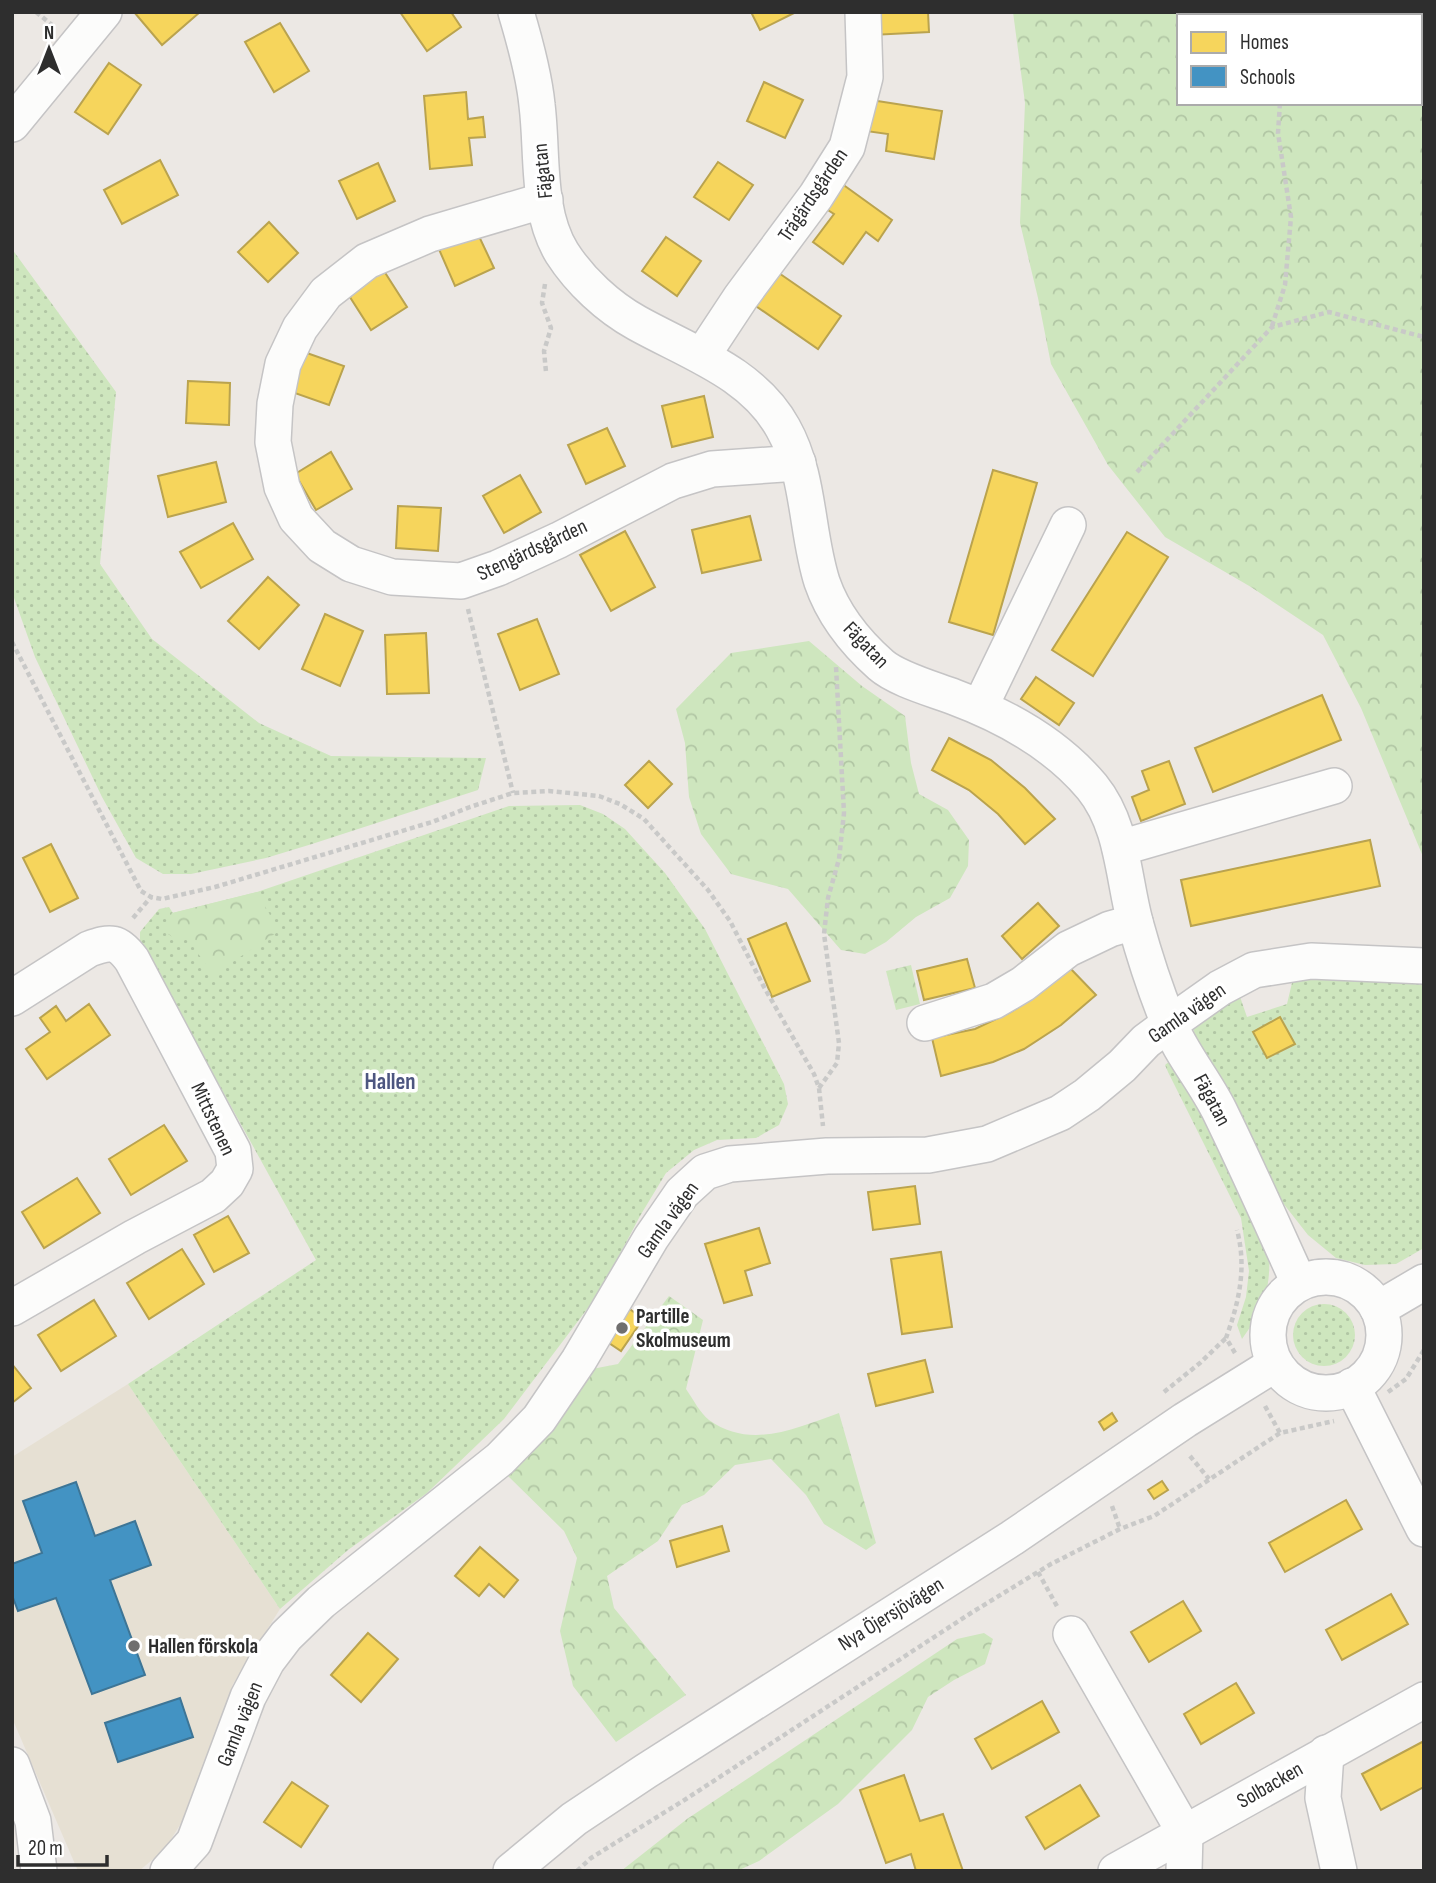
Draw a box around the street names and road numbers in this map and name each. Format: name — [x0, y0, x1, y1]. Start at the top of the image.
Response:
street label: Fägatan — [528, 142, 558, 200]
street label: Trägärdsgården — [773, 144, 853, 246]
street label: Stengärdsgården — [473, 514, 591, 586]
street label: Fägatan — [838, 616, 894, 674]
street label: Gamla vägen — [1143, 977, 1231, 1049]
street label: Fägatan — [1188, 1070, 1236, 1130]
street label: Mittstenen — [185, 1079, 241, 1159]
street label: Gamla vägen — [632, 1177, 704, 1263]
street label: Nya Öjersjövägen — [834, 1572, 948, 1656]
street label: Gamla vägen — [212, 1678, 268, 1770]
street label: Solbacken — [1233, 1756, 1307, 1814]

